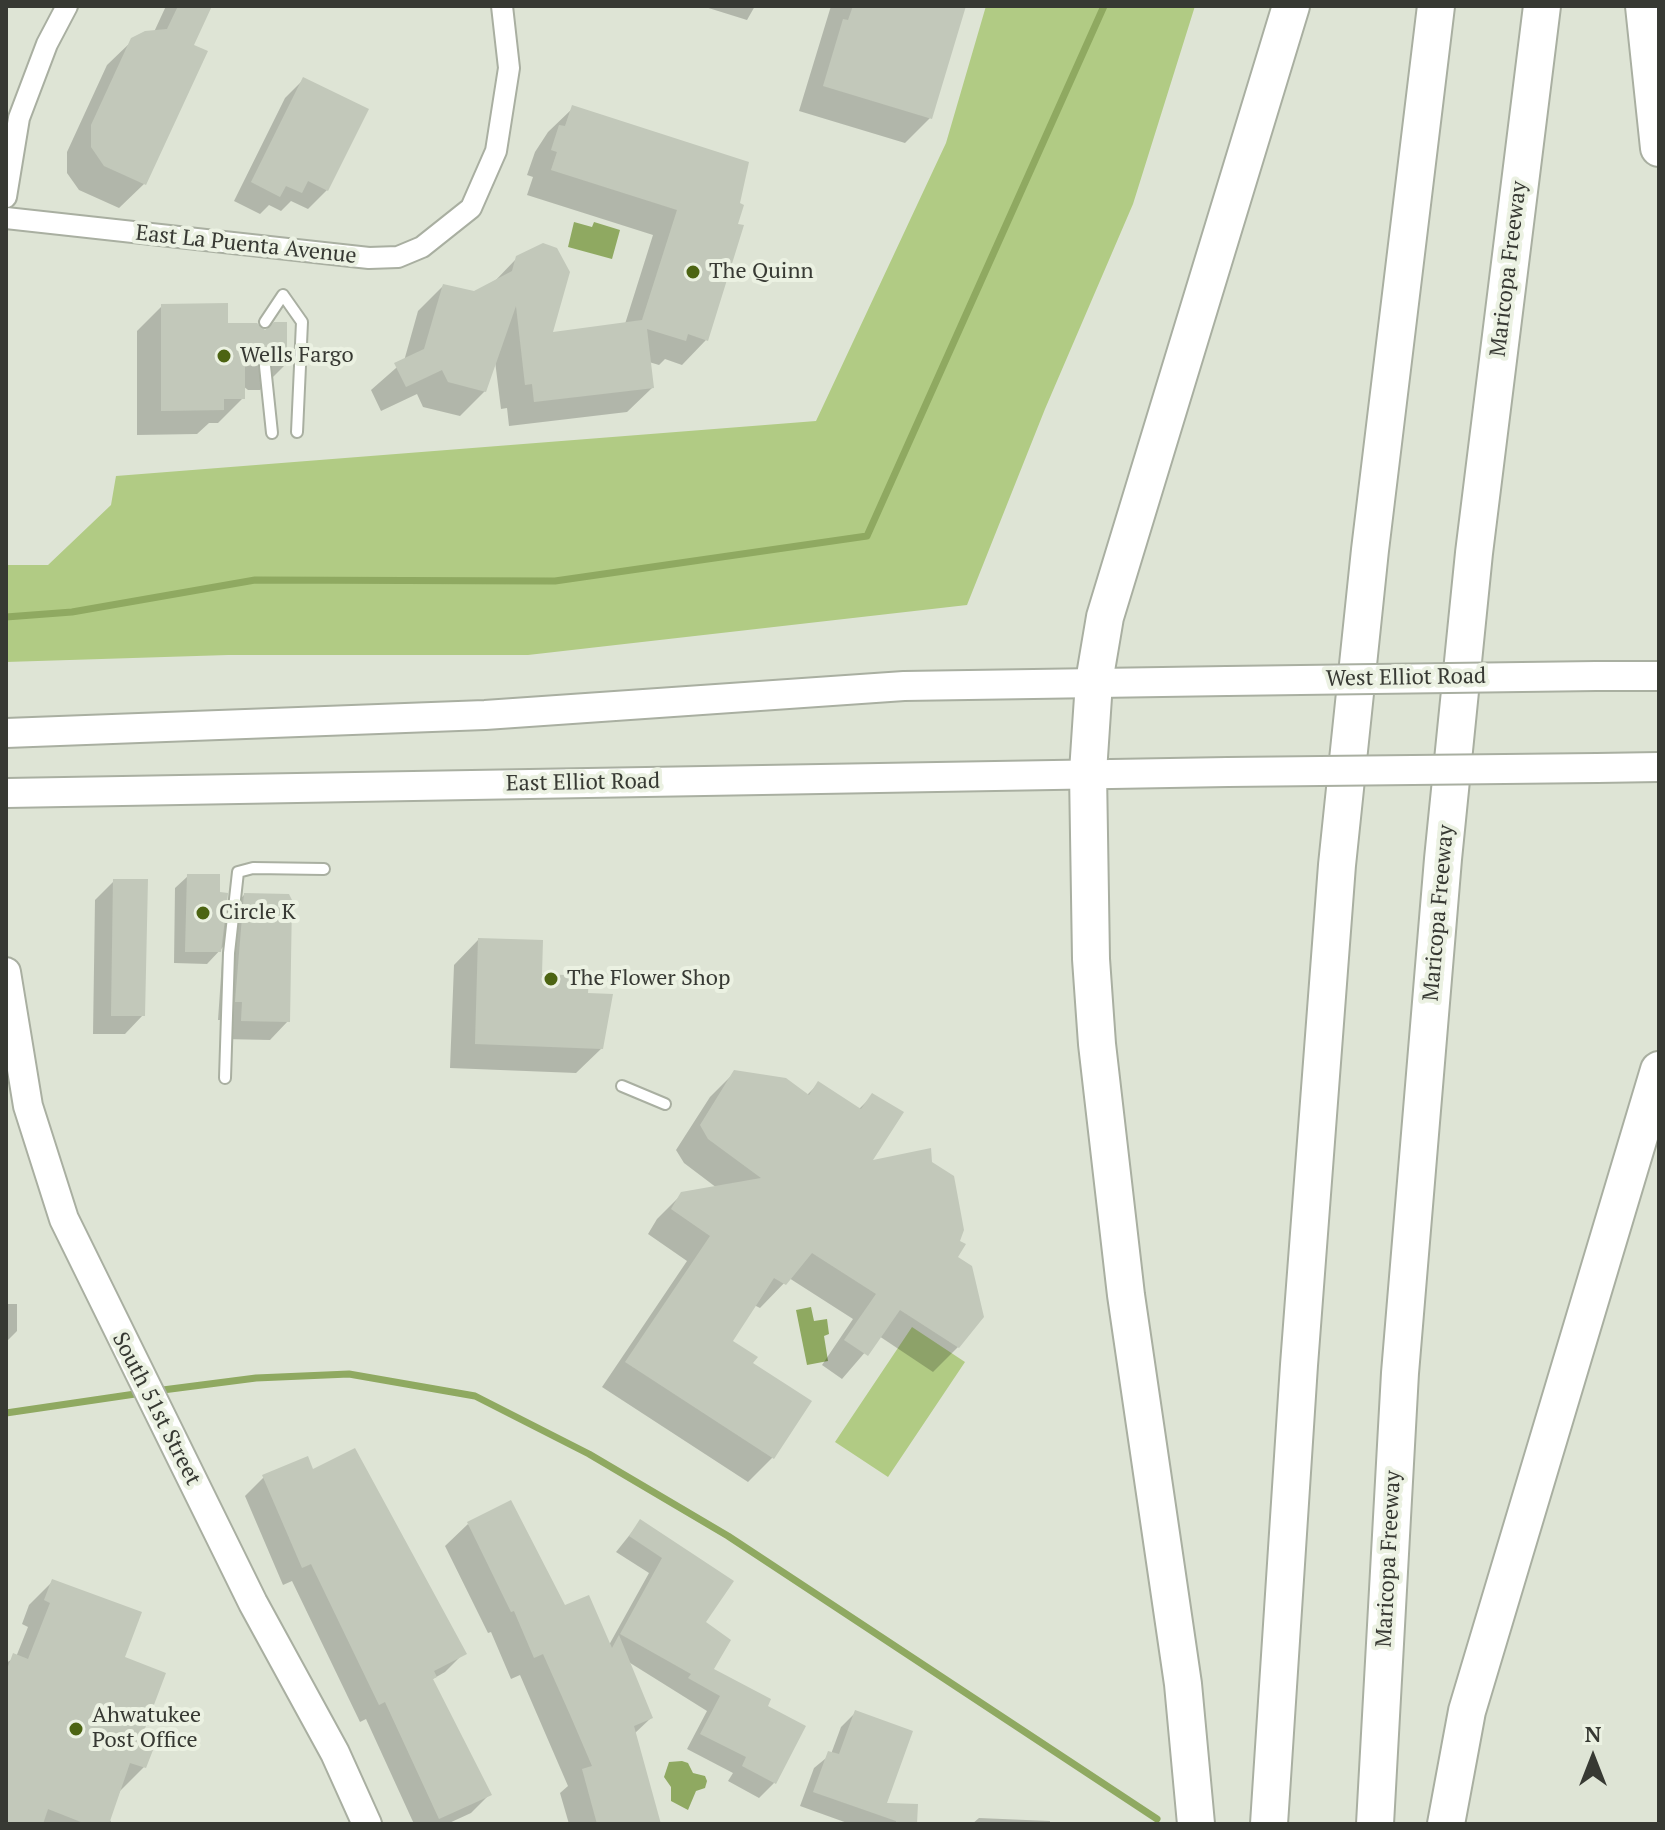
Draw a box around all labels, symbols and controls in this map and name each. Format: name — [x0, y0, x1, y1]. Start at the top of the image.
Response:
street label: Maricopa Freeway — [1485, 180, 1533, 358]
street label: East La Puenta Avenue — [134, 220, 358, 270]
place label: The Quinn — [709, 259, 814, 285]
marker: The Quinn — [684, 263, 702, 281]
place label: Wells Fargo — [240, 343, 354, 369]
marker: Wells Fargo — [215, 347, 233, 365]
street label: West Elliot Road — [1326, 663, 1486, 693]
street label: East Elliot Road — [506, 768, 660, 798]
street label: Maricopa Freeway — [1418, 824, 1460, 1002]
place label: Circle K — [219, 900, 296, 926]
marker: Circle K — [194, 904, 212, 922]
place label: The Flower Shop — [567, 966, 730, 992]
marker: The Flower Shop — [542, 970, 560, 988]
street label: South 51st Street — [106, 1328, 206, 1490]
street label: Maricopa Freeway — [1371, 1470, 1407, 1648]
place label: Ahwatukee Post Office — [92, 1703, 201, 1754]
north arrow — [1553, 1718, 1633, 1798]
text: N — [1585, 1719, 1601, 1748]
marker: Ahwatukee Post Office — [67, 1720, 85, 1738]

